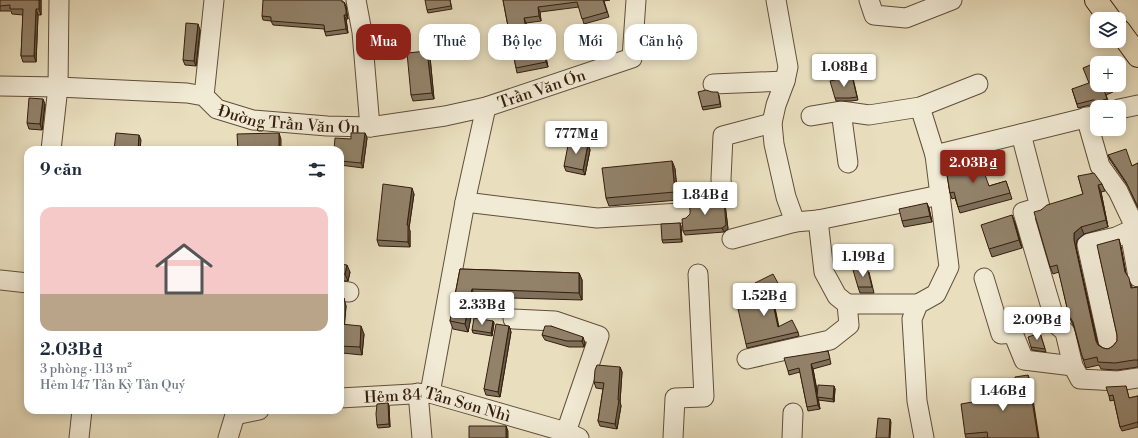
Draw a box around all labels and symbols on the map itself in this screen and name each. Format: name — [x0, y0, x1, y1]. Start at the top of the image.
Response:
pin: 1.08B ₫ — [807, 54, 881, 88]
street label: Trần Văn Ơn — [495, 65, 589, 113]
street label: Đường Trần Văn Ơn — [215, 101, 361, 138]
pin: 777M ₫ — [543, 121, 609, 155]
pin: 2.03B ₫ — [936, 150, 1010, 184]
pin: 1.84B ₫ — [668, 182, 742, 216]
pin: 1.19B ₫ — [826, 244, 900, 278]
pin: 1.52B ₫ — [727, 283, 801, 317]
pin: 2.33B ₫ — [445, 292, 519, 326]
pin: 2.09B ₫ — [1000, 307, 1074, 341]
pin: 1.46B ₫ — [966, 378, 1040, 412]
street label: Hẻm 84 Tân Sơn Nhì — [363, 383, 513, 427]

